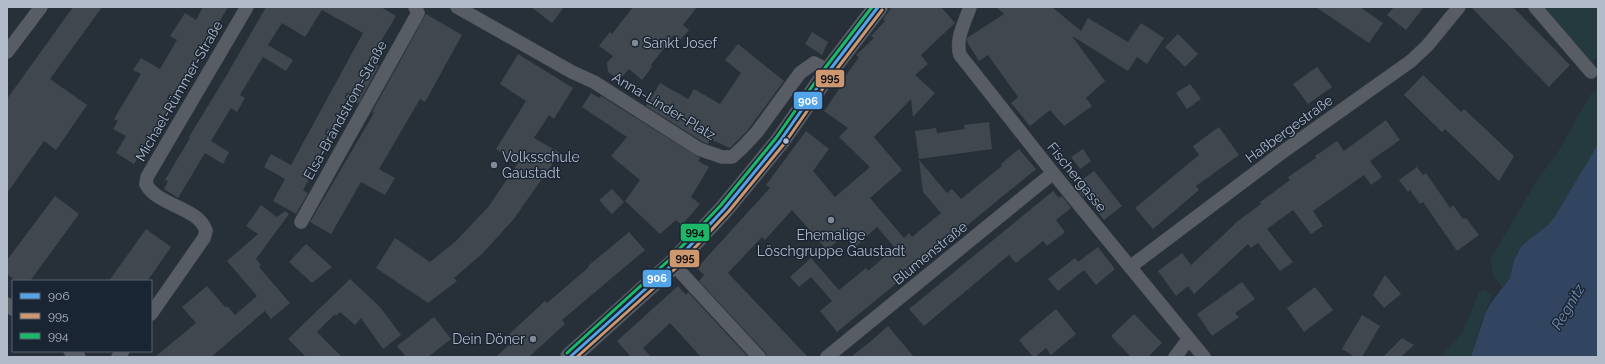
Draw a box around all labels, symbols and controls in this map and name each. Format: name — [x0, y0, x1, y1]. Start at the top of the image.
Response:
street label: Michael-Rümmer-Straße — [132, 18, 226, 164]
place label: Sankt Josef — [643, 35, 718, 51]
street label: Elsa-Brändström-Straße — [300, 38, 390, 182]
marker: Sankt Josef — [630, 38, 640, 48]
street label: Anna-Linder-Platz — [609, 69, 719, 143]
line badge: 995 — [815, 69, 845, 88]
text: 995 — [820, 72, 840, 85]
line badge: 906 — [793, 91, 823, 110]
street label: Haßbergestraße — [1242, 92, 1336, 166]
text: 906 — [798, 95, 818, 108]
unlabelled marker — [781, 136, 791, 146]
street label: Fischergasse — [1044, 139, 1110, 215]
place label: Volksschule Gaustadt — [502, 149, 580, 181]
marker: Volksschule Gaustadt — [489, 160, 499, 170]
marker: Ehemalige Löschgruppe Gaustadt — [826, 215, 836, 225]
street label: Blumenstraße — [890, 218, 970, 288]
line badge: 994 — [680, 223, 710, 242]
text: 994 — [685, 226, 705, 239]
place label: Ehemalige Löschgruppe Gaustadt — [757, 227, 905, 259]
line badge: 995 — [669, 249, 700, 268]
text: 995 — [675, 252, 695, 265]
line badge: 906 — [642, 269, 672, 288]
text: 906 — [647, 272, 667, 285]
legend — [12, 280, 152, 352]
water label: Regnitz — [1548, 280, 1589, 333]
text: 906 — [48, 289, 70, 303]
text: 995 — [48, 309, 69, 323]
text: 994 — [48, 329, 69, 343]
place label: Dein Döner — [452, 331, 525, 347]
marker: Dein Döner — [528, 334, 538, 344]

